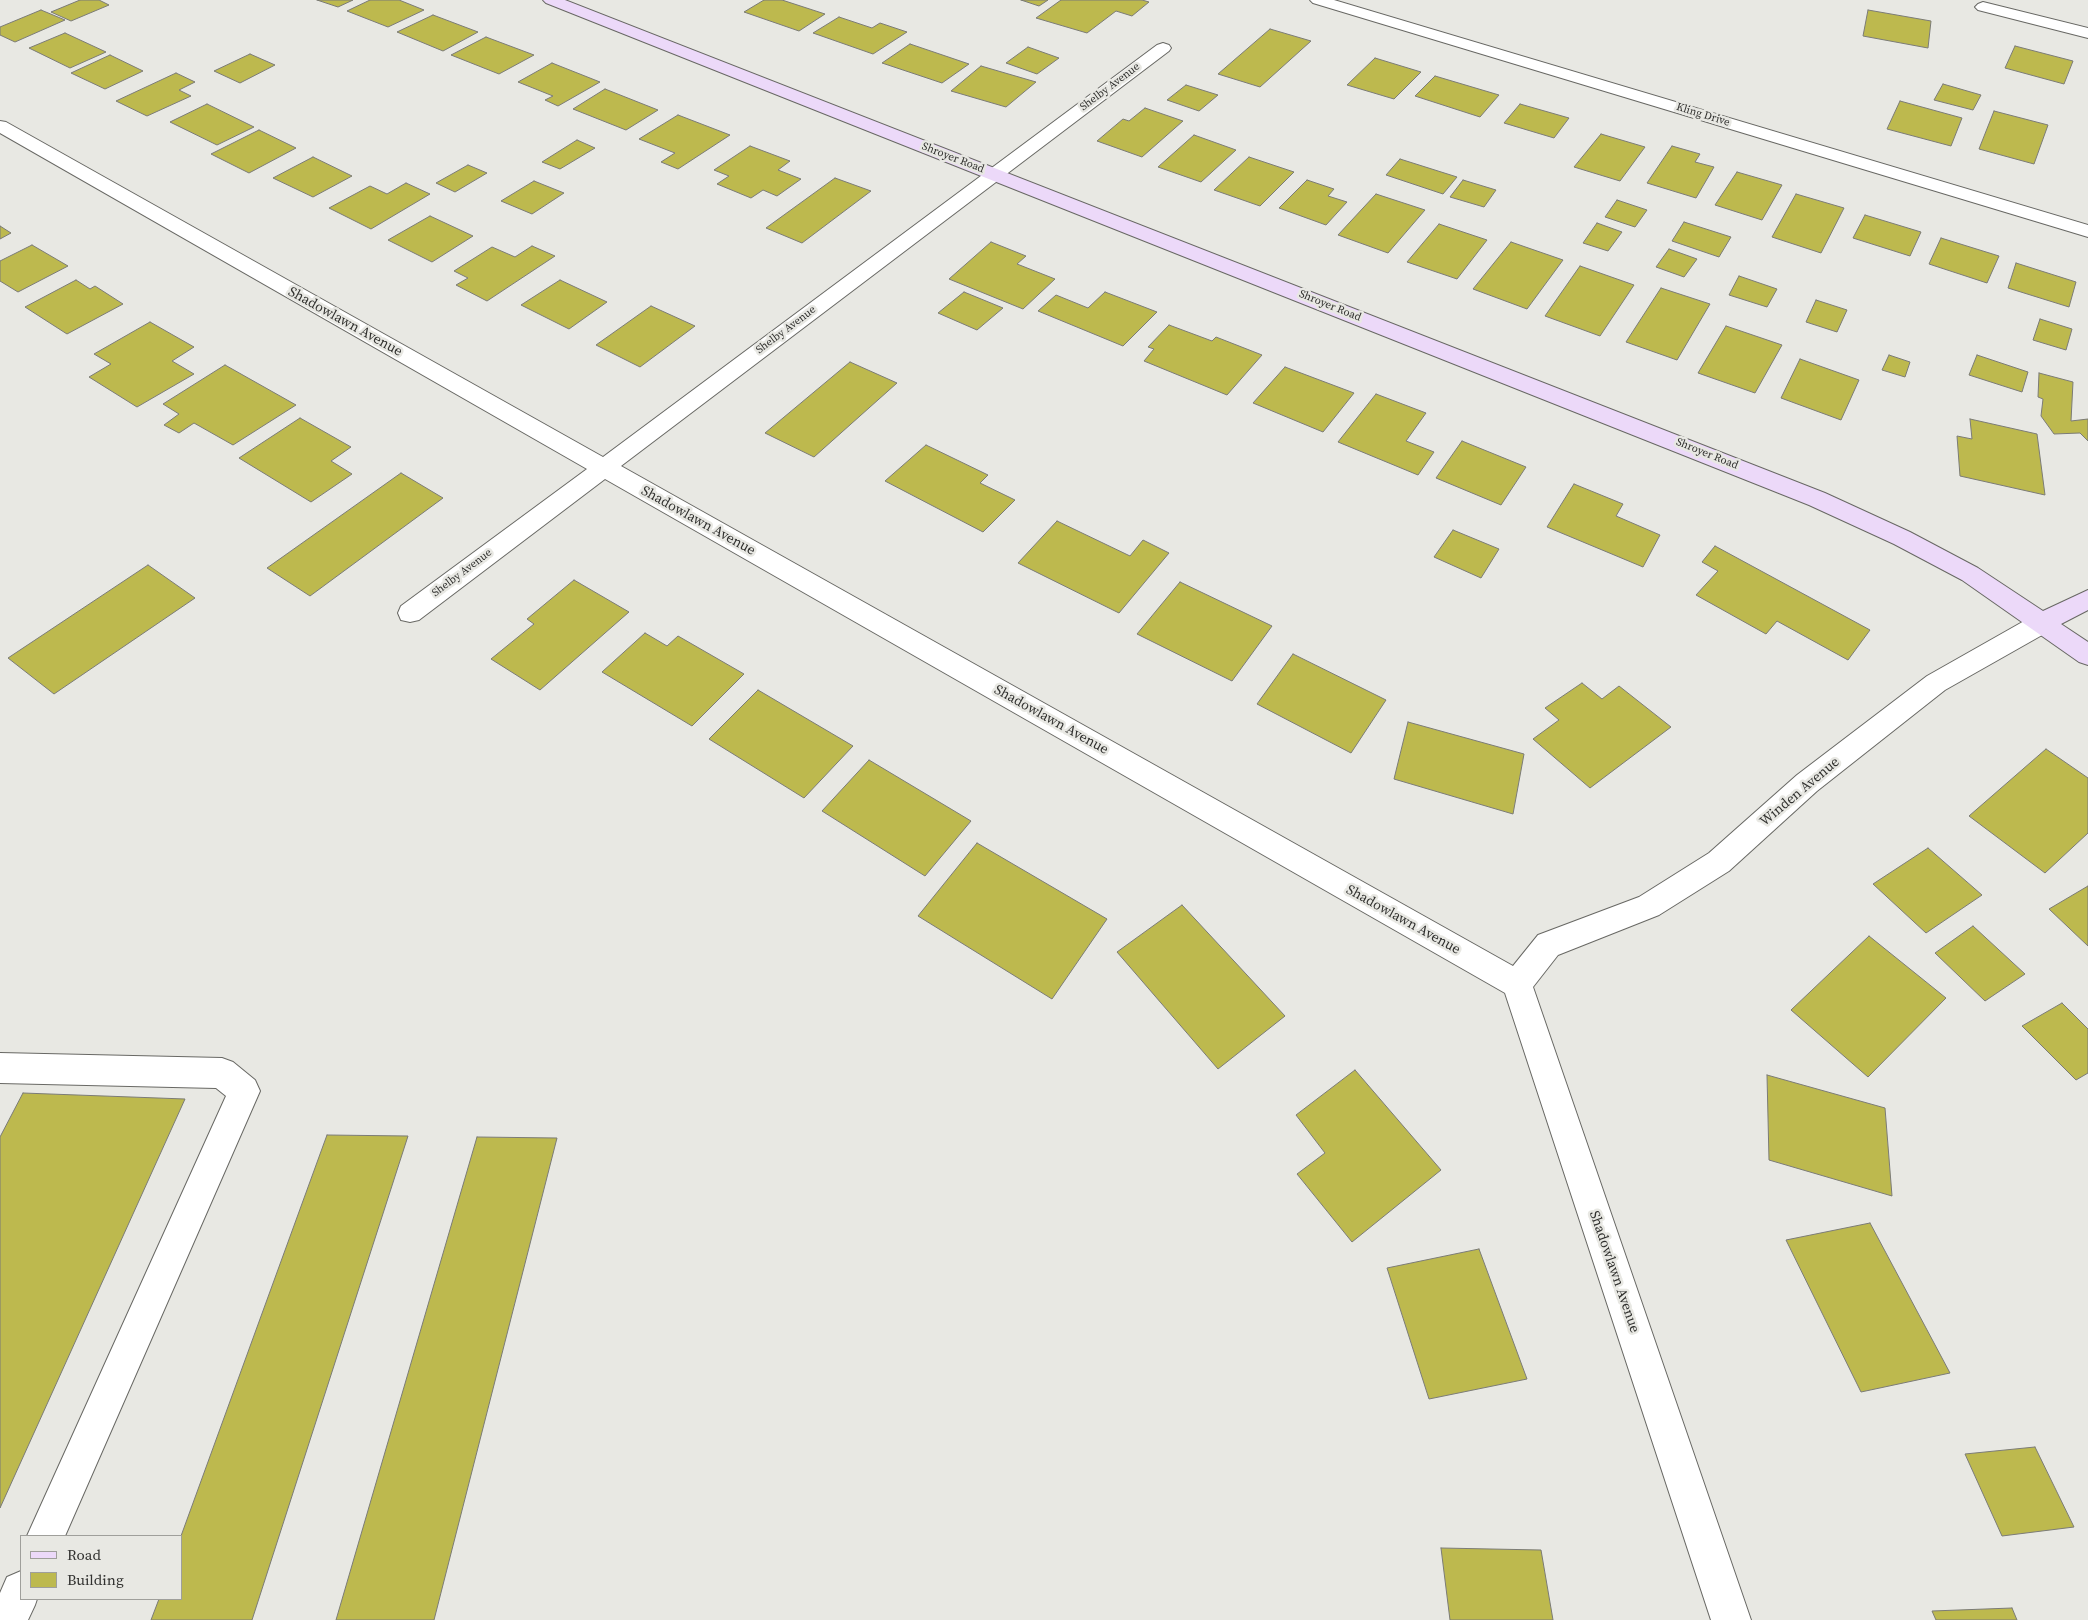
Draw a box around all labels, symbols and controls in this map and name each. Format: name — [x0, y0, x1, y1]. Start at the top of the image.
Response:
street label: Shelby Avenue — [1077, 60, 1143, 114]
street label: Kling Drive — [1675, 101, 1731, 129]
street label: Shroyer Road — [920, 140, 986, 176]
street label: Shadowlawn Avenue — [285, 284, 405, 360]
street label: Shroyer Road — [1297, 288, 1363, 324]
street label: Shelby Avenue — [753, 303, 819, 357]
street label: Shroyer Road — [1674, 436, 1740, 472]
street label: Shadowlawn Avenue — [638, 483, 758, 559]
street label: Shelby Avenue — [429, 546, 495, 600]
street label: Shadowlawn Avenue — [991, 682, 1111, 758]
street label: Winden Avenue — [1757, 754, 1843, 830]
street label: Shadowlawn Avenue — [1343, 882, 1463, 958]
street label: Shadowlawn Avenue — [1585, 1209, 1643, 1335]
legend — [20, 1535, 182, 1600]
text: Road — [67, 1544, 101, 1565]
text: Building — [67, 1569, 124, 1590]

